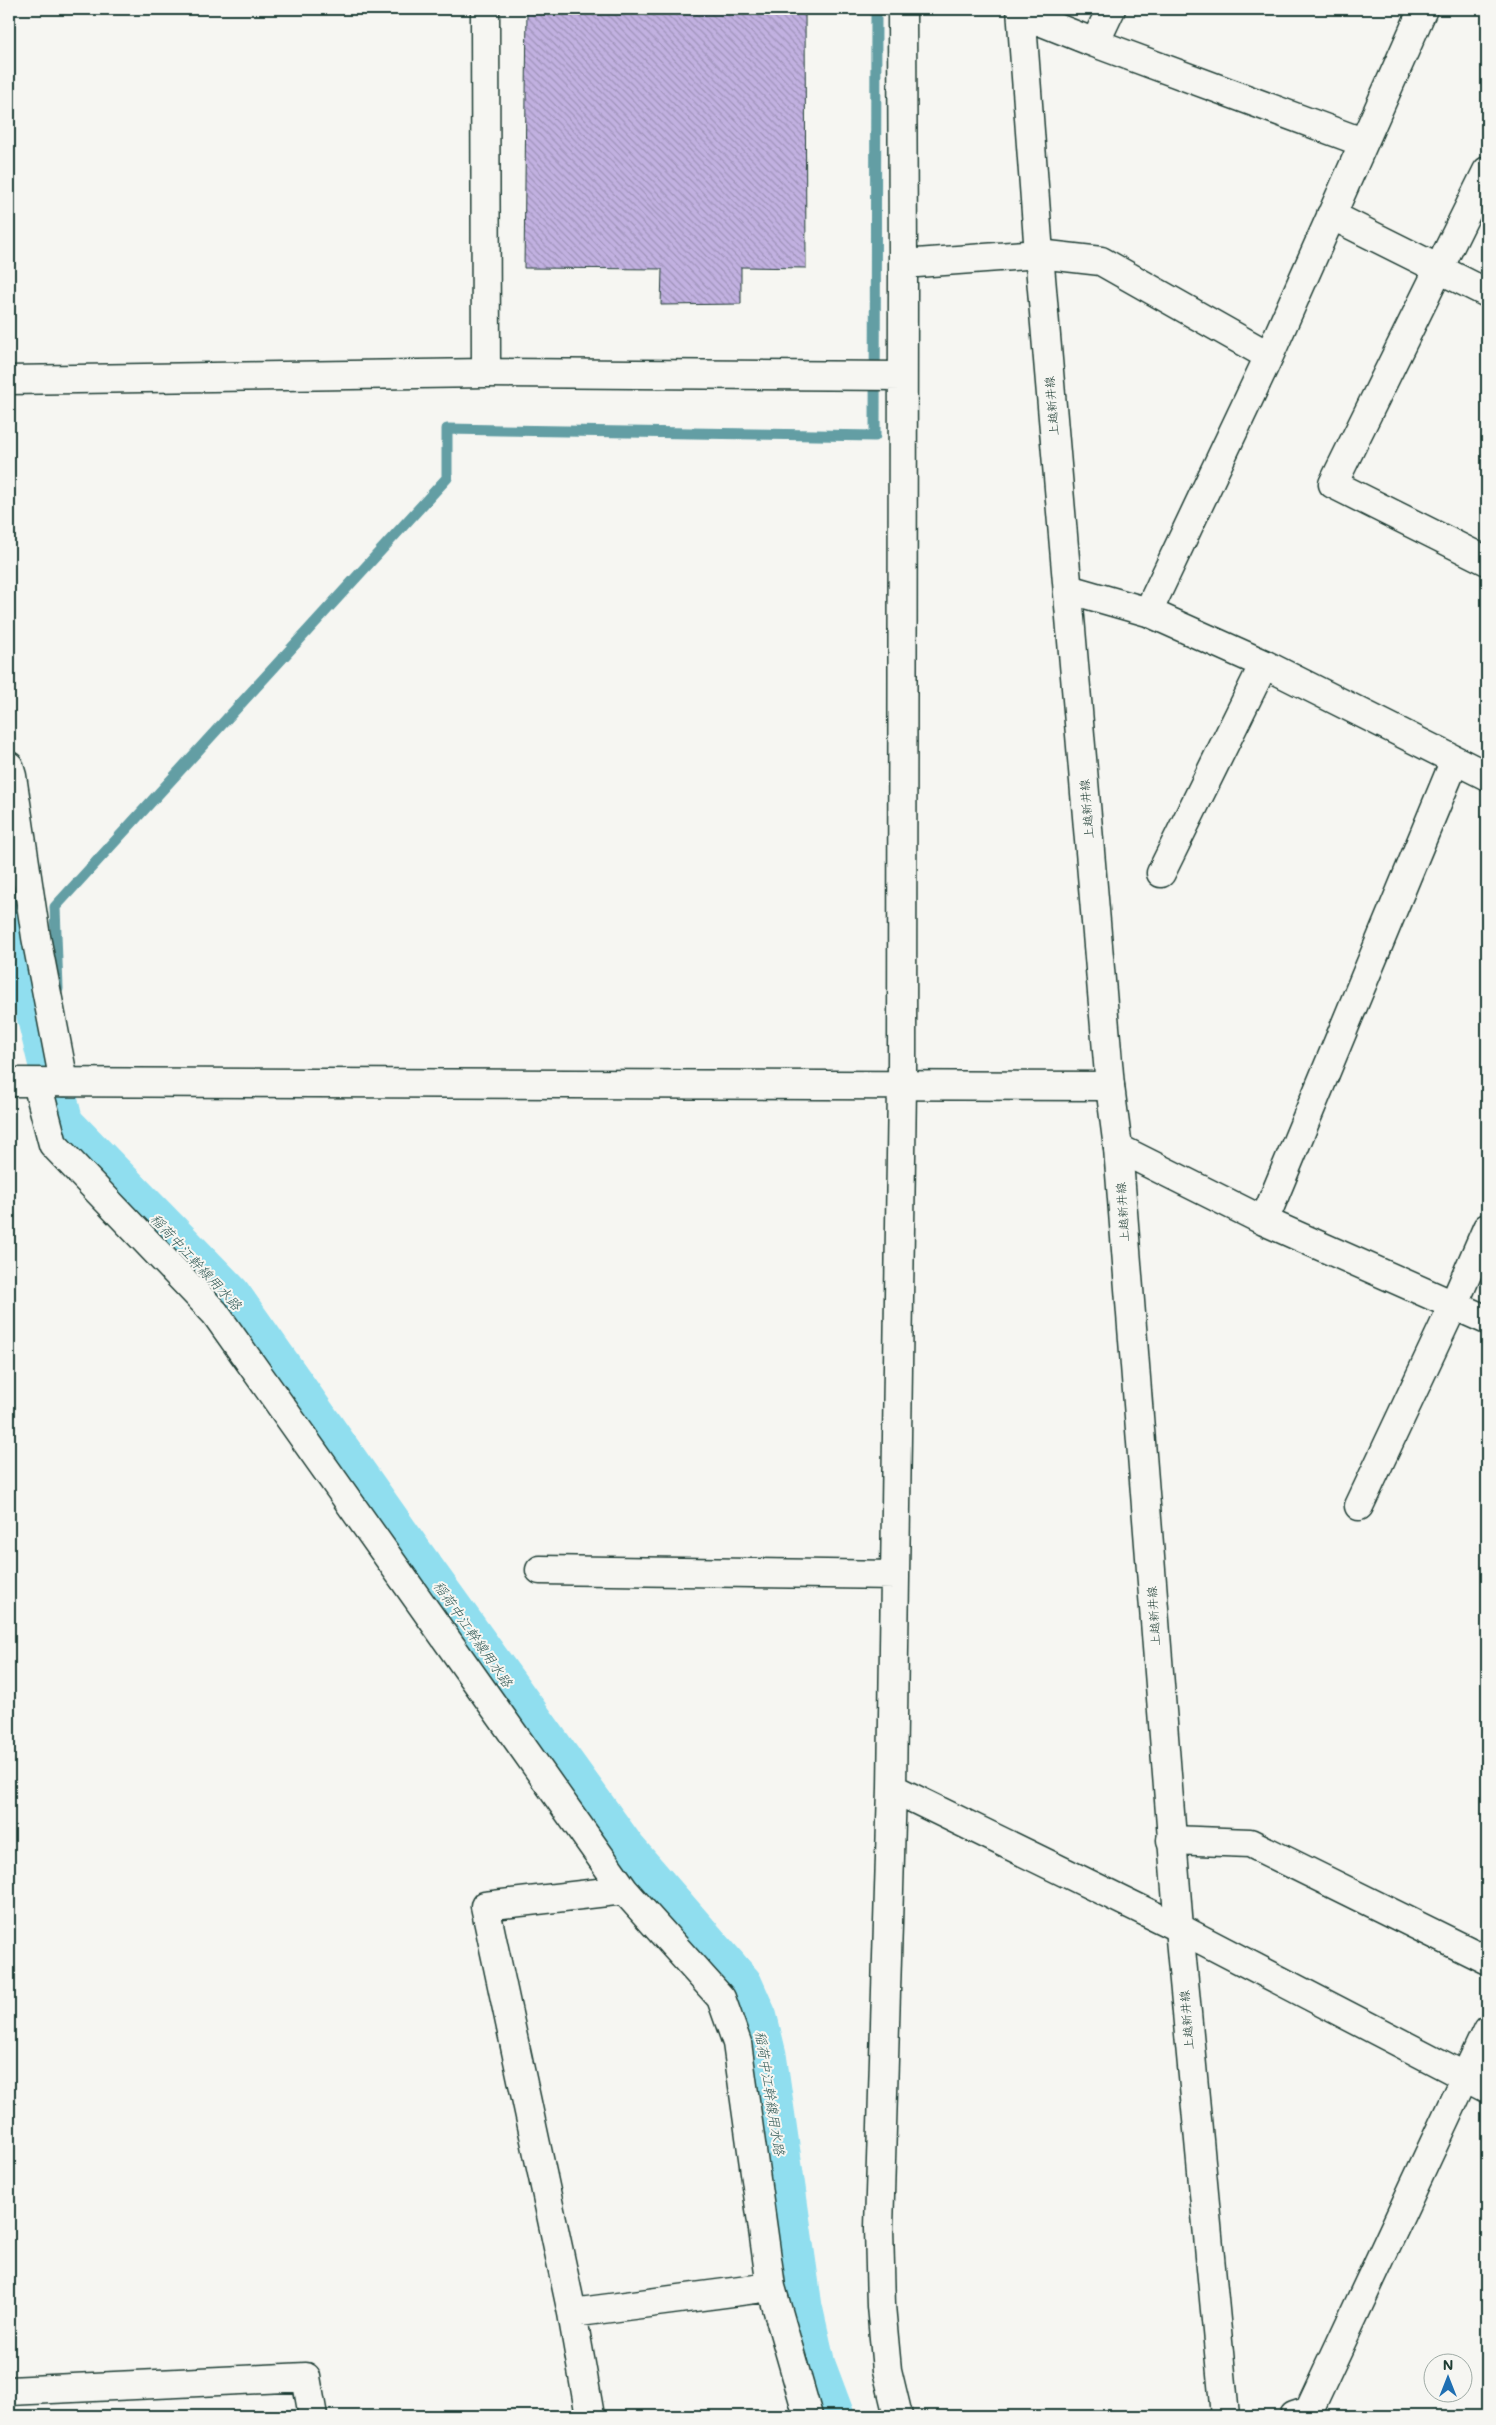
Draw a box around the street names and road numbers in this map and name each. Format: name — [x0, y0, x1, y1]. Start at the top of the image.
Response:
street label: 上越新井線 — [1040, 375, 1062, 437]
street label: 上越新井線 — [1075, 778, 1097, 840]
street label: 上越新井線 — [1112, 1182, 1132, 1243]
street label: 上越新井線 — [1143, 1586, 1163, 1647]
street label: 上越新井線 — [1175, 1989, 1197, 2051]

